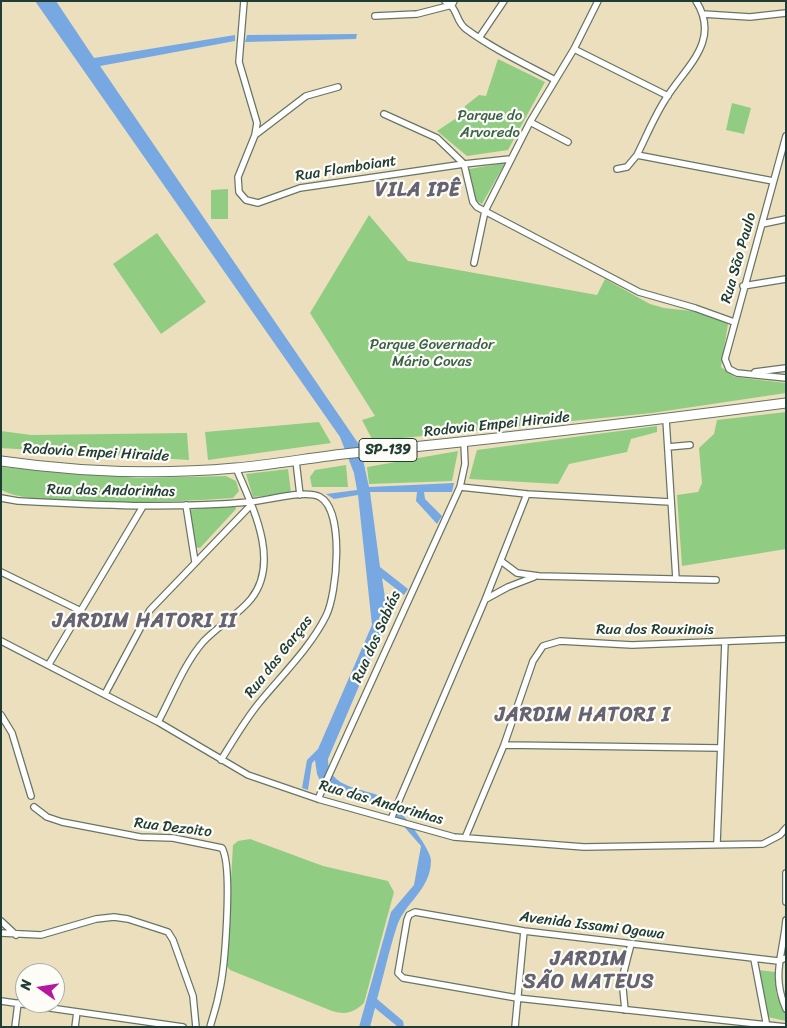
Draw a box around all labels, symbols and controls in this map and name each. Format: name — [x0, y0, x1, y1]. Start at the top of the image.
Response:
park label: Parque do Arvoredo — [458, 107, 522, 142]
street label: Rua Flamboiant — [294, 152, 398, 186]
district label: VILA IPÊ — [374, 179, 462, 203]
street label: Rua São Paulo — [717, 211, 761, 305]
park label: Parque Governador Mário Covas — [370, 336, 494, 371]
street label: Rodovia Empei Hiraide — [423, 408, 571, 442]
road number: SP-139 — [359, 438, 417, 462]
street label: Rodovia Empei Hiraide — [22, 440, 170, 466]
street label: Rua das Andorinhas — [47, 481, 175, 501]
street label: Rua dos Sabiás — [349, 588, 405, 686]
district label: JARDIM HATORI II — [54, 610, 236, 634]
street label: Rua das Garças — [241, 612, 317, 702]
street label: Rua dos Rouxinois — [596, 621, 714, 639]
district label: JARDIM HATORI I — [495, 704, 671, 728]
street label: Rua das Andorinhas — [317, 777, 445, 829]
street label: Rua Dezoito — [133, 814, 213, 842]
street label: Avenida Issami Ogawa — [519, 908, 665, 944]
district label: JARDIM SÃO MATEUS — [524, 948, 654, 995]
north arrow — [15, 963, 65, 1013]
text: N — [13, 977, 39, 992]

